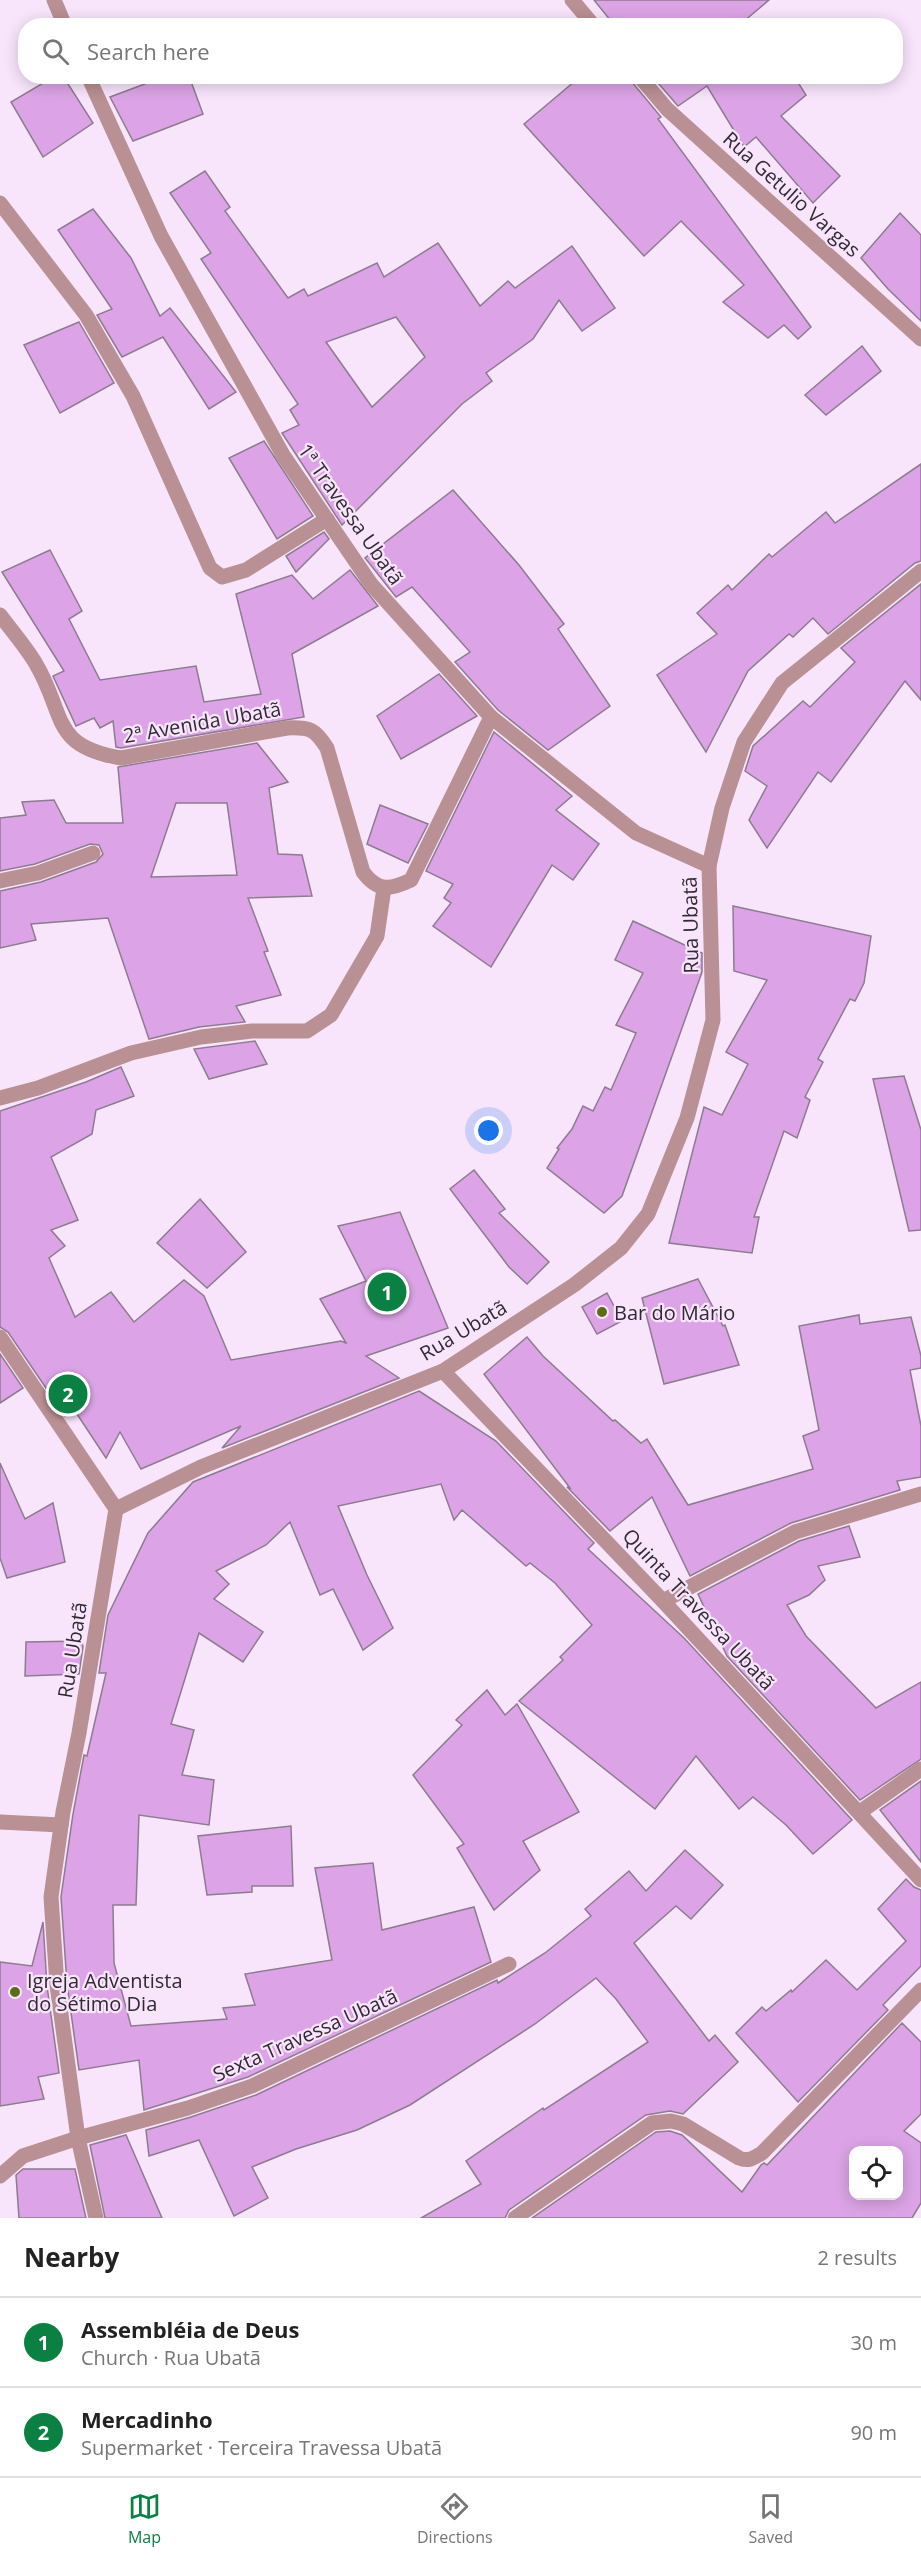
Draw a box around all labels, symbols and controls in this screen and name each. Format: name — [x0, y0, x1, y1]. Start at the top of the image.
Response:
search box — [18, 18, 903, 84]
icon: search — [39, 35, 72, 68]
text: Search here — [87, 36, 210, 66]
street label: Rua Getulio Vargas — [718, 125, 866, 263]
street label: 1ª Travessa Ubatã — [292, 438, 410, 590]
street label: 2ª Avenida Ubatã — [121, 695, 283, 749]
street label: Rua Ubatã — [676, 876, 704, 974]
your location — [474, 1116, 503, 1145]
pin: 1 — [368, 1270, 406, 1314]
street label: Rua Ubatã — [414, 1293, 512, 1367]
place label: Bar do Mário — [614, 1299, 735, 1326]
marker: Bar do Mário — [595, 1305, 609, 1319]
pin: 2 — [48, 1372, 88, 1416]
street label: Quinta Travessa Ubatã — [617, 1522, 781, 1696]
street label: Rua Ubatã — [51, 1600, 93, 1700]
place label: Igreja Adventista do Sétimo Dia — [27, 1967, 183, 2017]
street label: Sexta Travessa Ubatã — [209, 1982, 401, 2088]
marker: Igreja Adventista do Sétimo Dia — [8, 1985, 22, 1999]
map controls — [849, 2146, 903, 2200]
button: locate — [849, 2146, 903, 2200]
text: Nearby — [24, 2239, 119, 2275]
text: 2 results — [817, 2244, 897, 2271]
text: Assembléia de Deus — [81, 2314, 299, 2344]
text: 1 — [38, 2329, 49, 2356]
text: 30 m — [850, 2329, 897, 2356]
text: Church · Rua Ubatã — [81, 2344, 261, 2371]
text: Mercadinho — [81, 2404, 213, 2434]
text: 2 — [38, 2419, 49, 2446]
text: 90 m — [850, 2419, 897, 2446]
text: Supermarket · Terceira Travessa Ubatã — [81, 2434, 442, 2461]
tab: Map — [128, 2490, 161, 2548]
tab: Directions — [417, 2490, 493, 2548]
tab: Saved — [749, 2490, 793, 2548]

